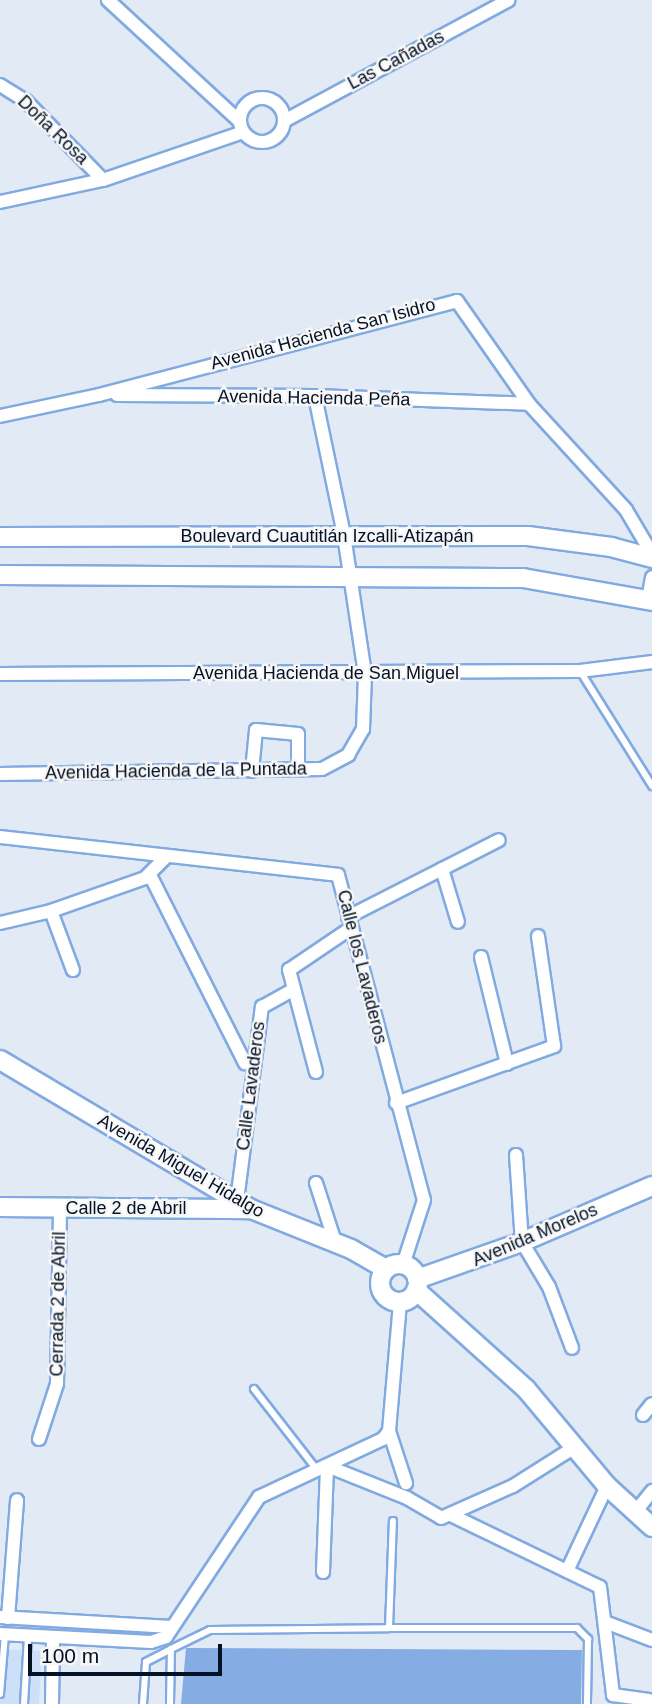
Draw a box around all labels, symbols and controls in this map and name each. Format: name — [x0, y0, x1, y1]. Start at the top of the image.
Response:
street label: Las Cañadas — [344, 26, 448, 94]
street label: Doña Rosa — [13, 91, 93, 169]
street label: Avenida Hacienda San Isidro — [208, 294, 438, 374]
street label: Avenida Hacienda Peña — [217, 386, 411, 410]
street label: Boulevard Cuautitlán Izcalli-Atizapán — [180, 525, 474, 547]
street label: Avenida Hacienda de San Miguel — [193, 662, 459, 684]
street label: Avenida Hacienda de la Puntada — [45, 758, 307, 784]
street label: Calle los Lavaderos — [332, 888, 392, 1046]
street label: Calle Lavaderos — [232, 1020, 270, 1152]
street label: Avenida Miguel Hidalgo — [94, 1109, 268, 1223]
street label: Calle 2 de Abril — [65, 1197, 187, 1219]
street label: Avenida Morelos — [469, 1199, 601, 1271]
street label: Cerrada 2 de Abril — [46, 1231, 70, 1377]
scale bar — [32, 1630, 226, 1674]
text: 100 m — [41, 1644, 99, 1667]

